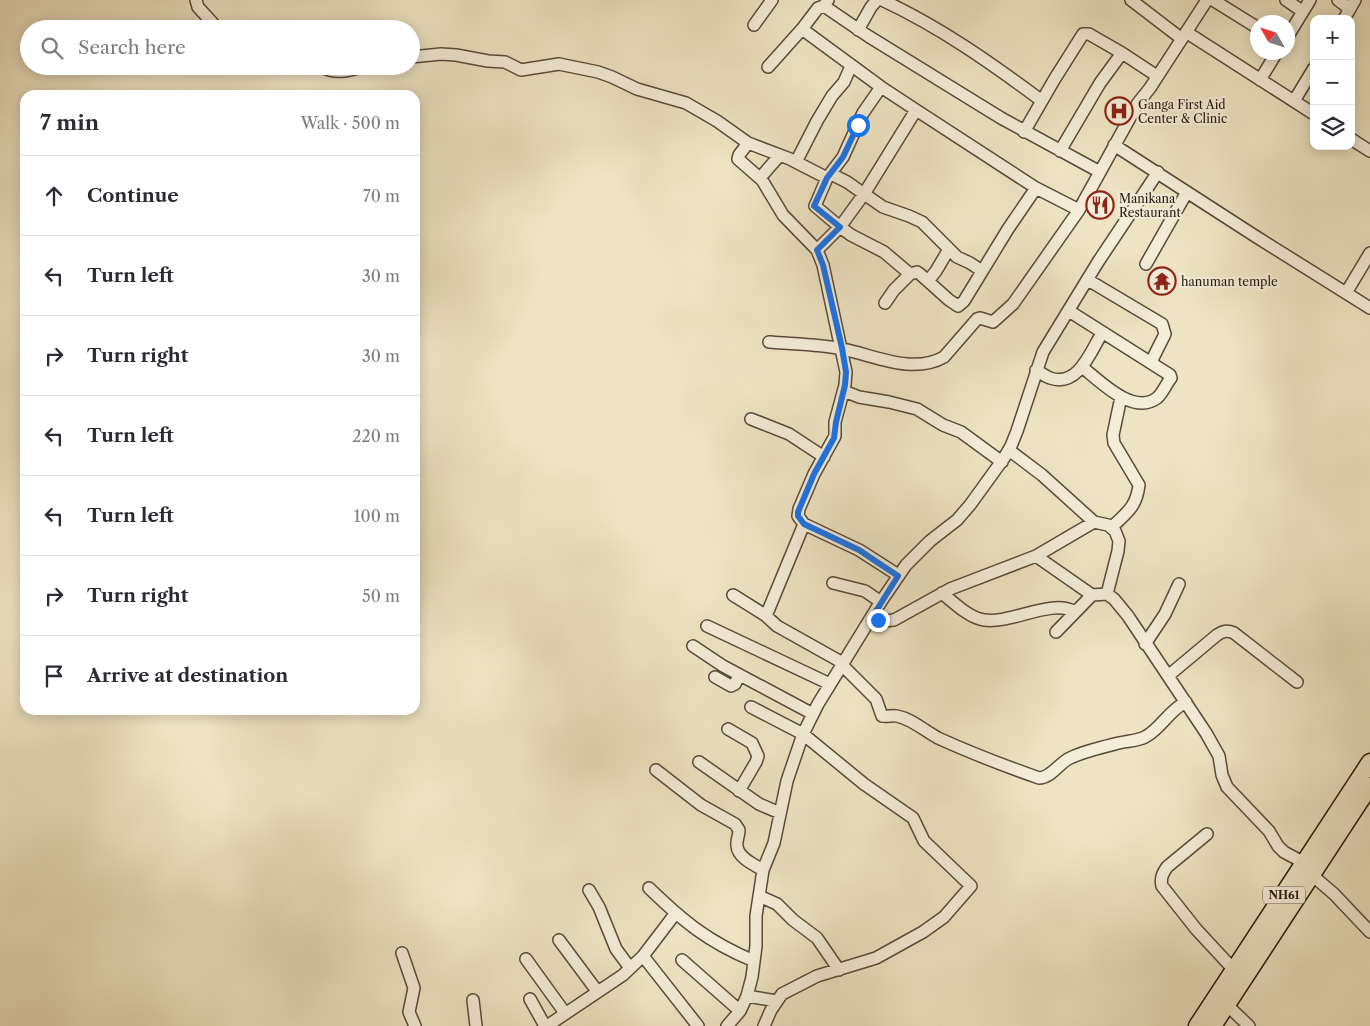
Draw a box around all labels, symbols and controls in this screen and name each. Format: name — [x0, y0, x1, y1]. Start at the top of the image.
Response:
north arrow — [1250, 15, 1295, 60]
map controls — [1310, 15, 1355, 150]
button: + — [1310, 15, 1355, 60]
search box — [20, 20, 420, 75]
icon: search — [38, 34, 66, 62]
text: Search here — [78, 36, 186, 59]
button: − — [1310, 60, 1355, 105]
hospital icon: Ganga First Aid Center & Clinic — [1104, 96, 1134, 126]
place label: Ganga First Aid Center & Clinic — [1138, 97, 1227, 126]
button: layers — [1310, 105, 1355, 150]
text: 7 min — [40, 110, 99, 135]
text: Walk · 500 m — [301, 113, 400, 133]
route start — [847, 114, 870, 137]
icon: ahead — [40, 182, 68, 210]
text: Continue — [87, 184, 179, 207]
text: 70 m — [363, 186, 400, 206]
restaurant icon: Manikana Restaurant — [1085, 190, 1115, 220]
place label: Manikana Restaurant — [1119, 191, 1181, 220]
icon: left — [40, 262, 68, 290]
text: Turn left — [87, 264, 174, 287]
text: 30 m — [362, 266, 400, 286]
temple icon: hanuman temple — [1147, 266, 1177, 296]
place label: hanuman temple — [1181, 274, 1278, 289]
icon: right — [40, 342, 68, 370]
text: Turn right — [87, 344, 188, 367]
text: 30 m — [362, 346, 400, 366]
icon: left — [40, 422, 68, 450]
text: Turn left — [87, 424, 174, 447]
text: 220 m — [352, 426, 400, 446]
icon: left — [40, 502, 68, 530]
text: Turn left — [87, 504, 174, 527]
text: 100 m — [354, 506, 400, 526]
icon: right — [40, 582, 68, 610]
text: Turn right — [87, 584, 188, 607]
text: 50 m — [362, 586, 400, 606]
route end — [867, 609, 890, 632]
icon: arrive — [40, 662, 68, 690]
text: Arrive at destination — [87, 664, 288, 687]
road number: NH61 — [1263, 886, 1305, 904]

